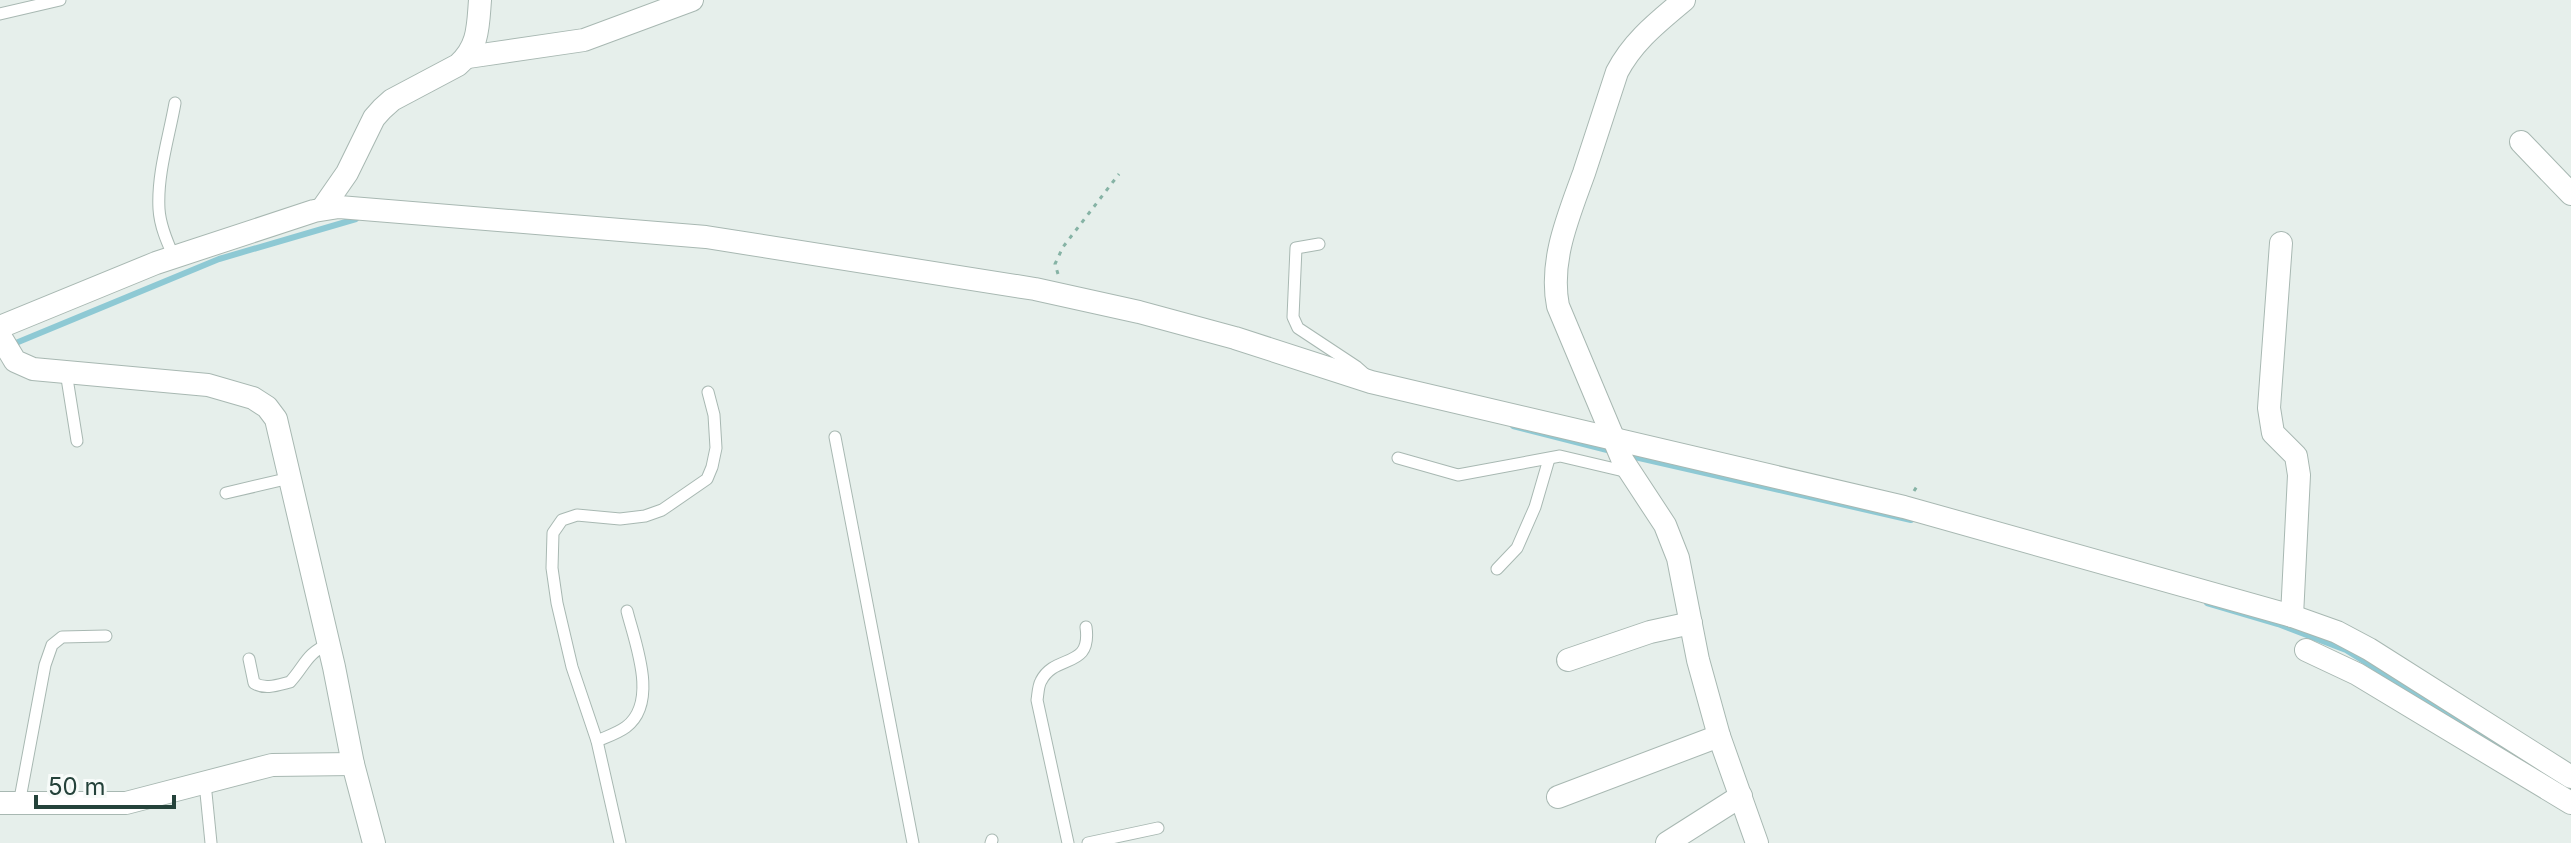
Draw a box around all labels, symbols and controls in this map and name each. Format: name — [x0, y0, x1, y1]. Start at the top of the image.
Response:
scale bar — [36, 759, 174, 809]
text: 50 m — [48, 772, 106, 801]

